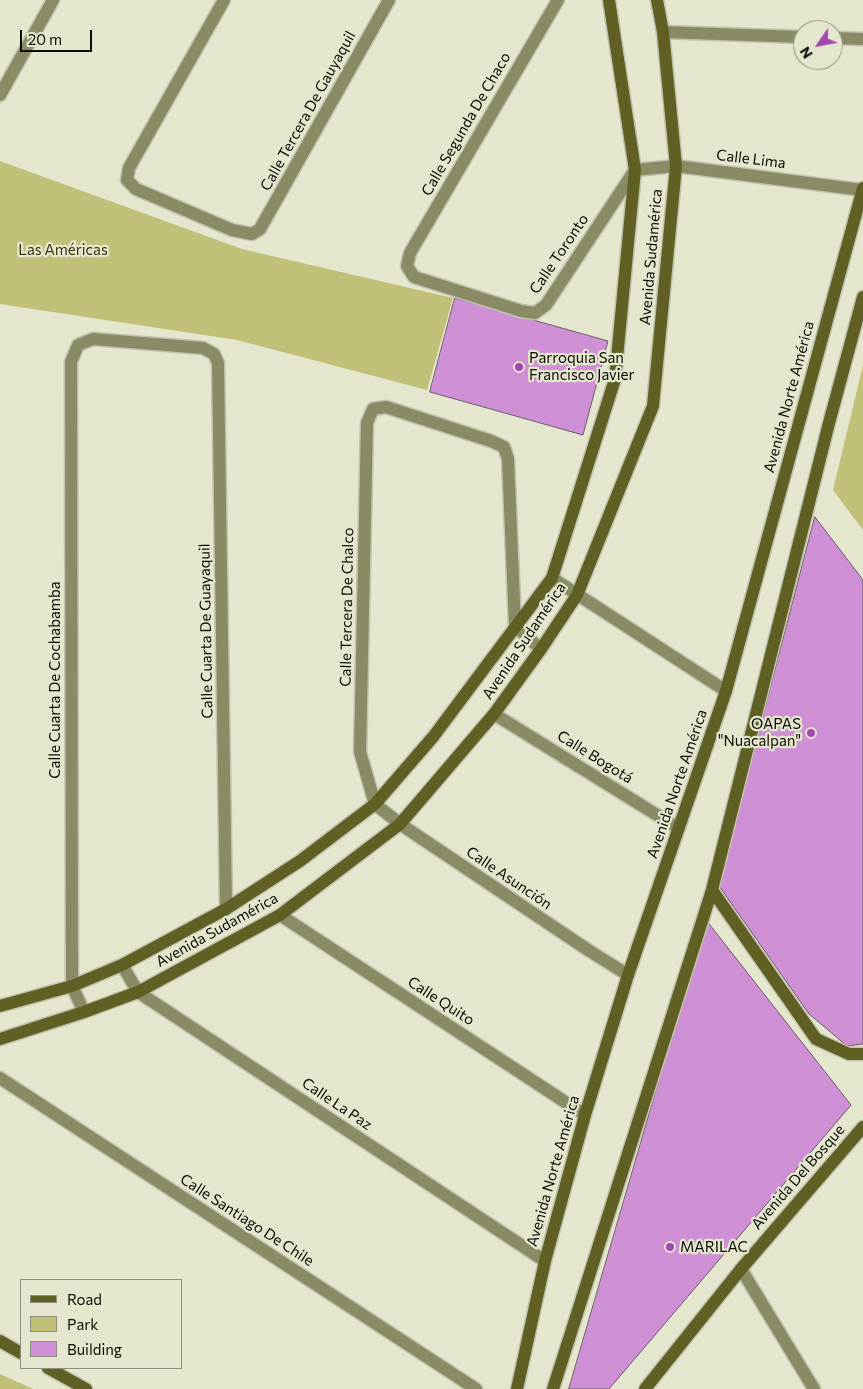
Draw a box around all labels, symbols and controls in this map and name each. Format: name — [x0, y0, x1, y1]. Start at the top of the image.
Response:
scale bar — [22, 20, 95, 52]
north arrow — [793, 20, 843, 70]
street label: Calle Tercera De Gauyaquil — [257, 28, 359, 194]
text: 20 m — [28, 30, 62, 48]
text: N — [796, 44, 816, 62]
street label: Calle Segunda De Chaco — [418, 49, 514, 199]
street label: Calle Lima — [715, 146, 787, 172]
street label: Avenida Sudamérica — [636, 188, 666, 326]
street label: Calle Toronto — [526, 211, 592, 297]
park label: Las Américas — [18, 241, 108, 259]
street label: Avenida Norte América — [760, 319, 818, 475]
place label: Parroquia San Francisco Javier — [529, 349, 635, 384]
marker: Parroquia San Francisco Javier — [513, 361, 525, 373]
street label: Calle Tercera De Chalco — [337, 527, 357, 687]
street label: Calle Cuarta De Guayaquil — [195, 543, 217, 719]
street label: Avenida Sudamérica — [478, 579, 570, 703]
street label: Calle Cuarta De Cochabamba — [46, 581, 64, 779]
street label: Avenida Norte América — [643, 707, 711, 861]
place label: OAPAS "Nuacalpan" — [718, 715, 801, 750]
street label: Calle Bogotá — [554, 727, 636, 787]
marker: OAPAS "Nuacalpan" — [805, 727, 817, 739]
street label: Calle Asunción — [463, 843, 555, 913]
street label: Avenida Sudamérica — [153, 889, 281, 971]
street label: Calle Quito — [404, 973, 478, 1029]
street label: Calle La Paz — [299, 1074, 375, 1134]
street label: Avenida Norte América — [523, 1093, 583, 1249]
street label: Avenida Del Bosque — [748, 1121, 848, 1233]
street label: Calle Santiago De Chile — [177, 1170, 317, 1270]
place label: MARILAC — [680, 1238, 748, 1256]
marker: MARILAC — [664, 1241, 676, 1253]
legend — [20, 1279, 182, 1369]
text: Road — [67, 1290, 102, 1308]
text: Park — [67, 1315, 98, 1333]
text: Building — [67, 1340, 122, 1358]

